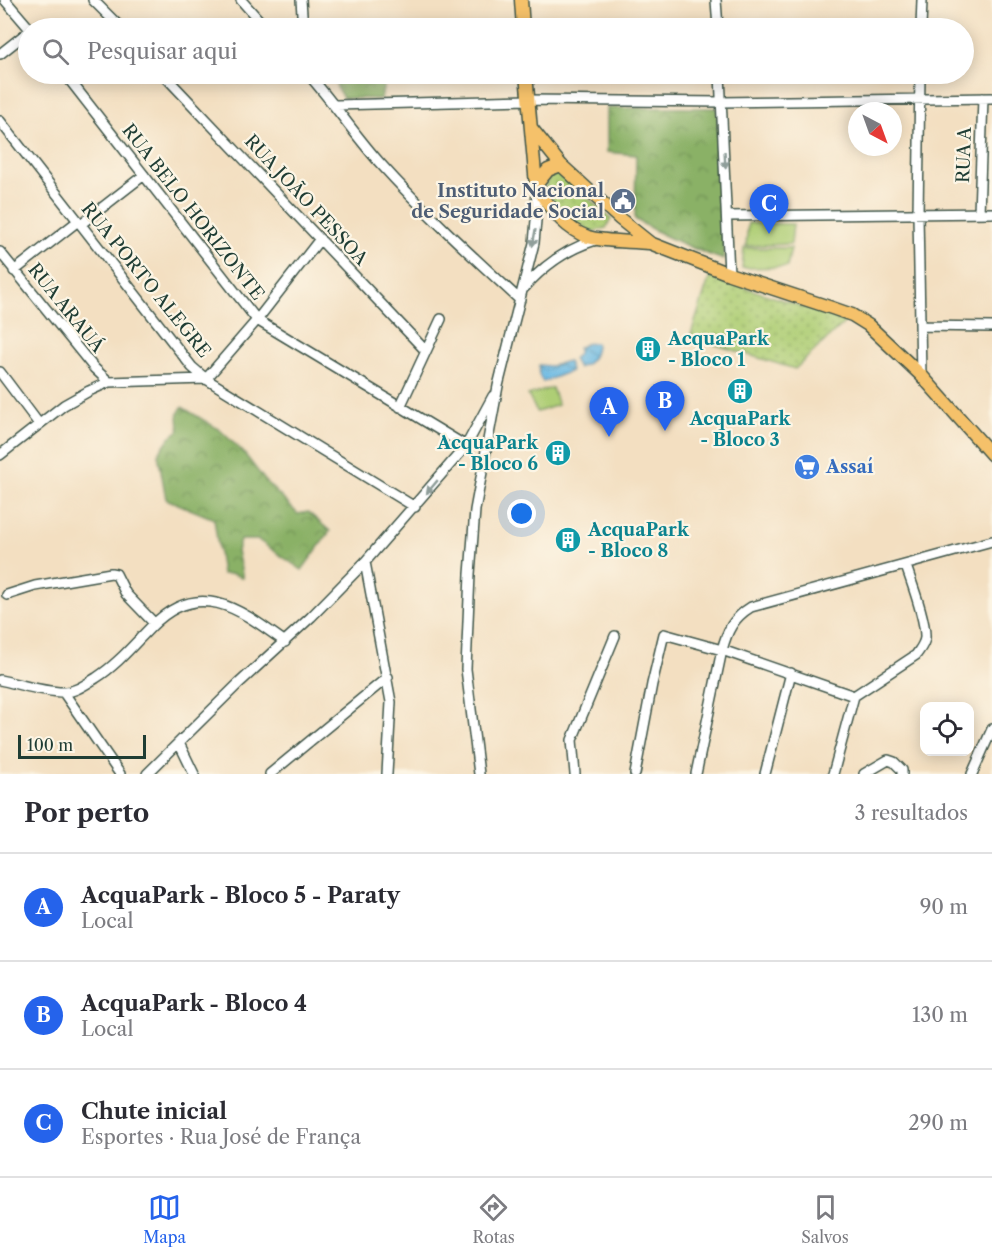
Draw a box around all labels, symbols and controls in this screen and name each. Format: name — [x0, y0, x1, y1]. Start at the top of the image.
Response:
search box — [18, 18, 974, 84]
icon: search — [39, 35, 72, 68]
text: Pesquisar aqui — [87, 38, 237, 65]
north arrow — [848, 102, 902, 156]
street label: RUA BELO HORIZONTE — [117, 119, 269, 305]
street label: RUA A — [952, 126, 976, 184]
street label: RUA JOÃO PESSOA — [240, 129, 374, 270]
one-way arrow — [720, 151, 729, 170]
place label: Instituto Nacional de Seguridade Social — [411, 180, 604, 223]
pin: C — [750, 184, 788, 234]
public building icon: Instituto Nacional de Seguridade Social — [608, 186, 638, 216]
street label: RUA PORTO ALEGRE — [77, 198, 215, 362]
one-way arrow — [529, 229, 538, 248]
street label: RUA ARAUÁ — [23, 258, 110, 358]
place label: AcquaPark - Bloco 1 — [667, 328, 770, 371]
building icon: AcquaPark - Bloco 1 — [633, 334, 663, 364]
building icon: AcquaPark - Bloco 3 — [725, 376, 755, 406]
pin: B — [646, 382, 684, 431]
pin: A — [590, 388, 628, 437]
place label: AcquaPark - Bloco 3 — [689, 408, 792, 451]
place label: AcquaPark - Bloco 6 — [436, 432, 539, 475]
building icon: AcquaPark - Bloco 6 — [543, 438, 573, 468]
supermarket icon: Assaí — [792, 452, 822, 482]
place label: Assaí — [825, 456, 874, 478]
one-way arrow — [426, 479, 439, 494]
your location — [507, 499, 536, 528]
place label: AcquaPark - Bloco 8 — [587, 519, 690, 562]
building icon: AcquaPark - Bloco 8 — [553, 525, 583, 555]
map controls — [920, 702, 974, 756]
button: locate — [920, 702, 974, 756]
scale bar — [18, 732, 146, 760]
text: 100 m — [27, 735, 73, 755]
text: Por perto — [24, 797, 149, 829]
text: 3 resultados — [855, 801, 968, 825]
text: AcquaPark - Bloco 5 - Paraty — [81, 882, 400, 909]
text: A — [36, 895, 51, 919]
text: 90 m — [920, 895, 968, 919]
text: Local — [81, 909, 133, 933]
text: AcquaPark - Bloco 4 — [81, 990, 307, 1017]
text: B — [36, 1003, 51, 1027]
text: 130 m — [912, 1003, 968, 1027]
text: Local — [81, 1017, 133, 1041]
text: Chute inicial — [81, 1098, 227, 1125]
text: C — [35, 1111, 52, 1135]
text: 290 m — [908, 1111, 968, 1135]
text: Esportes · Rua José de França — [81, 1125, 361, 1149]
tab: Mapa — [143, 1191, 186, 1247]
tab: Rotas — [472, 1191, 515, 1247]
tab: Salvos — [801, 1191, 849, 1247]

